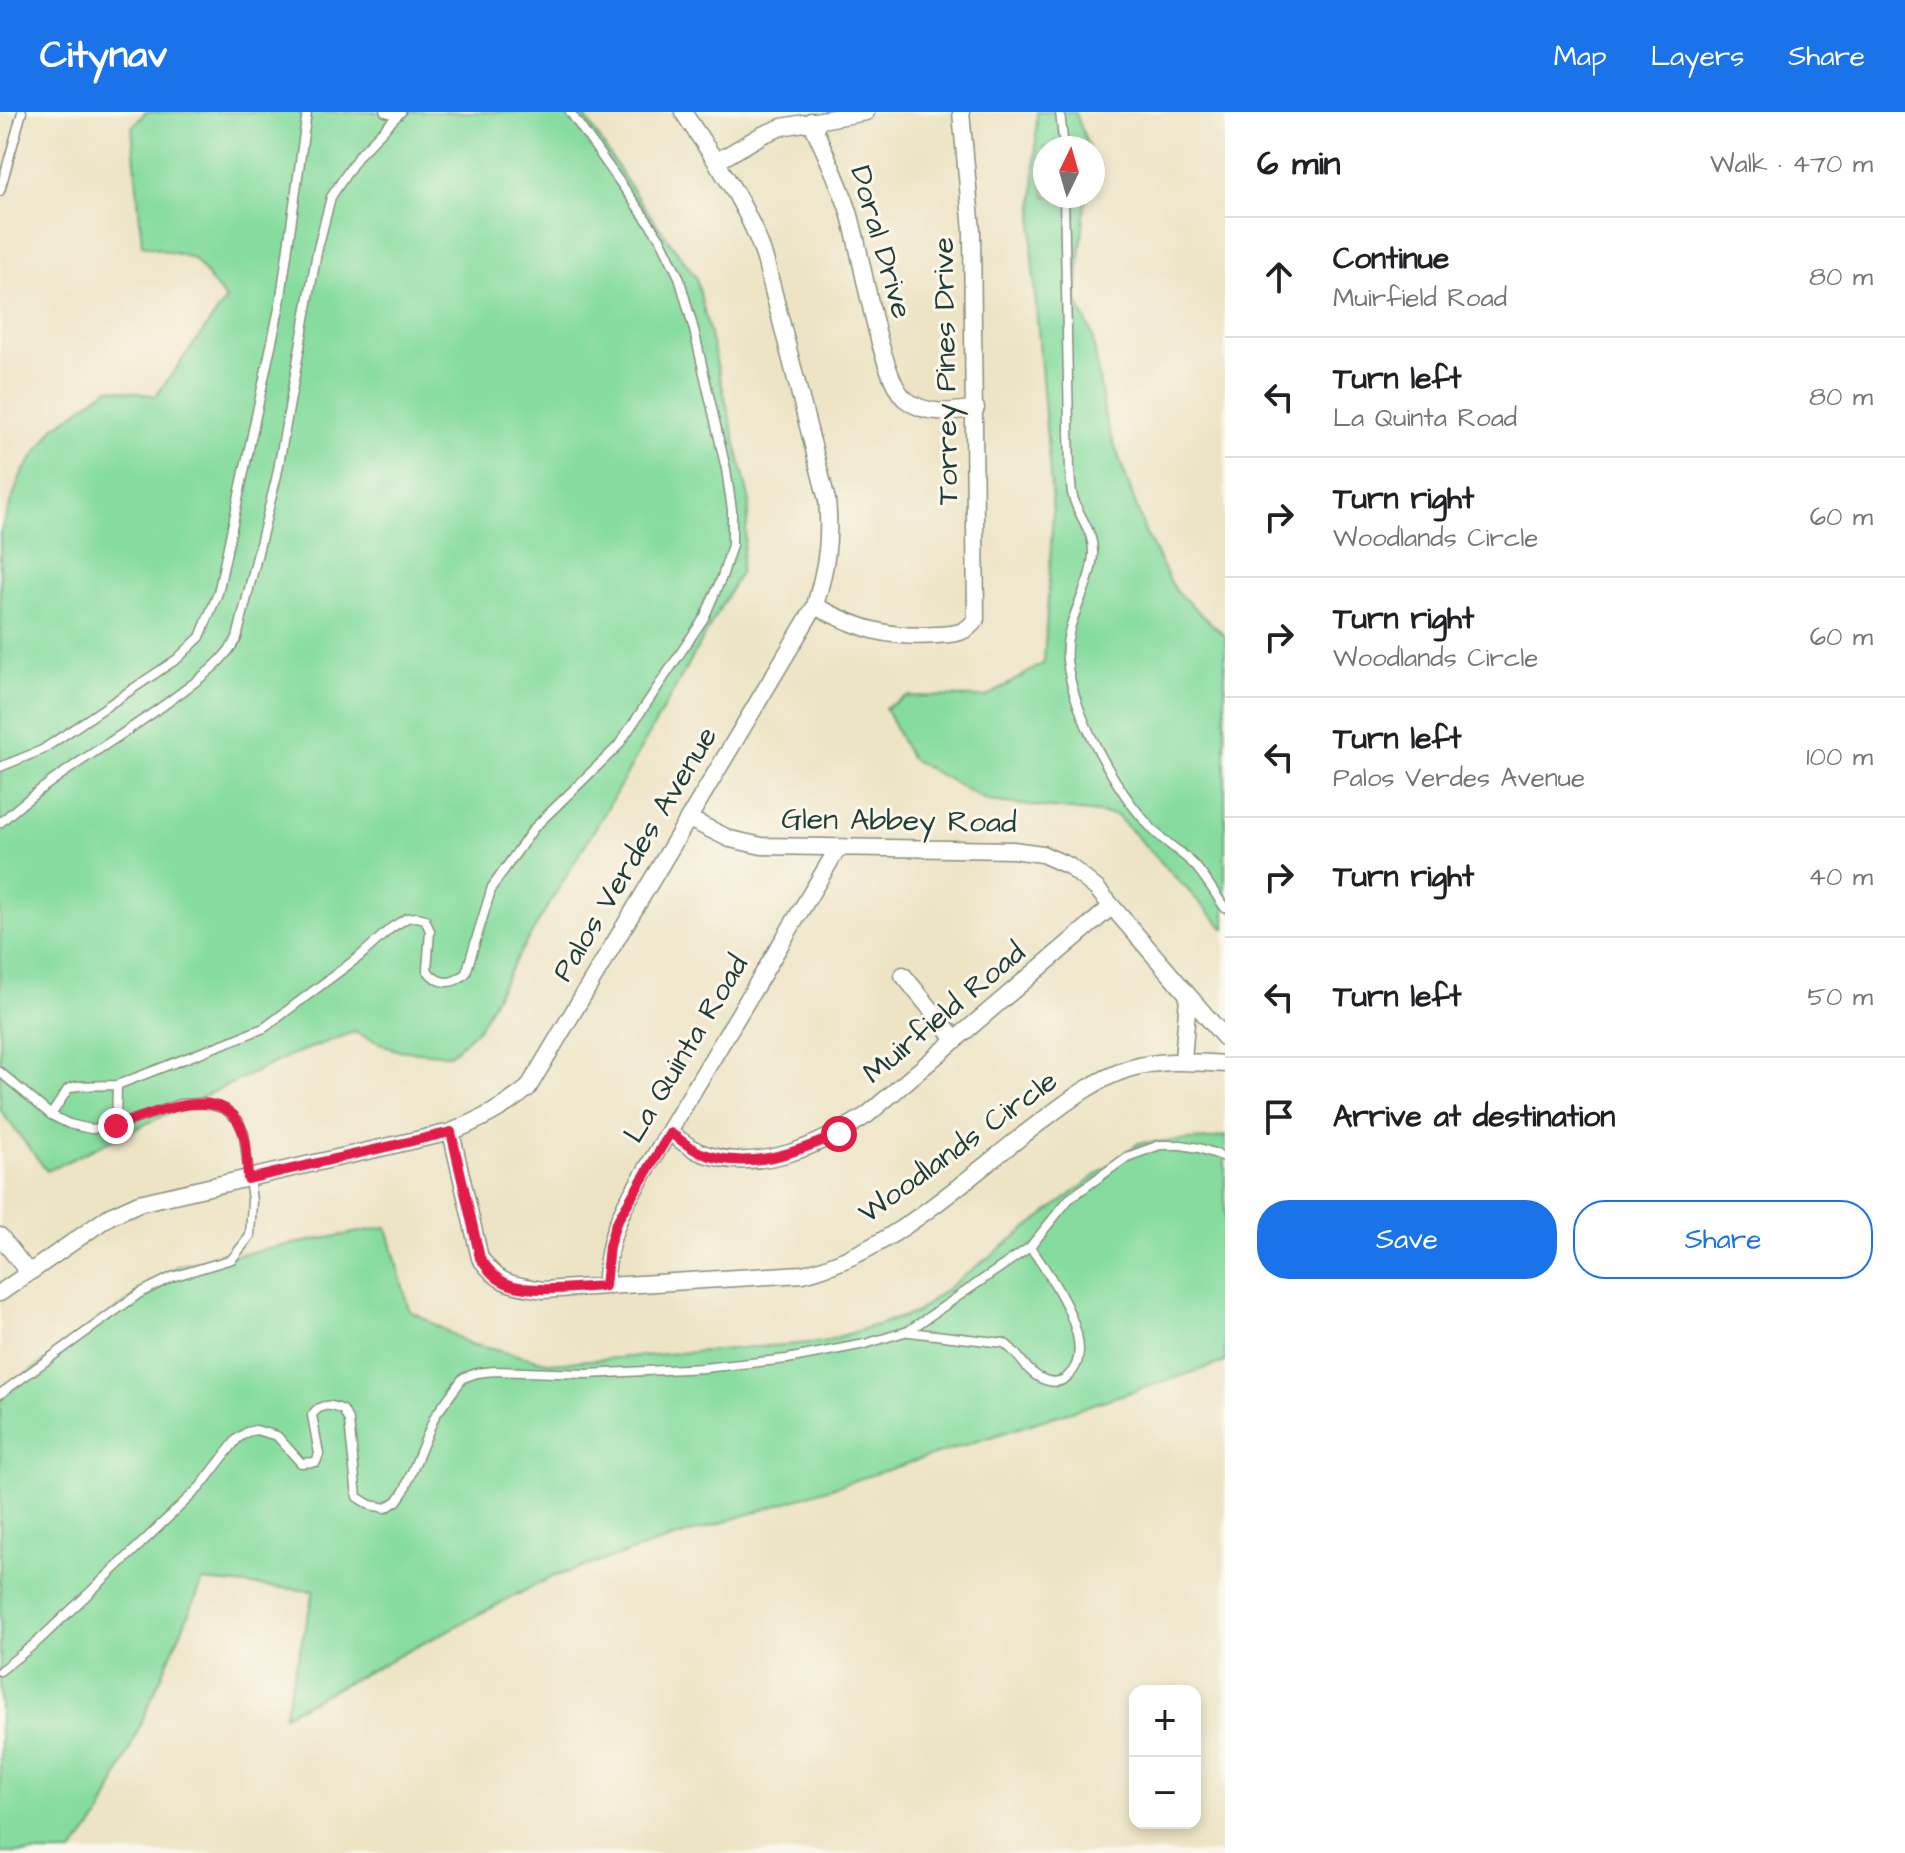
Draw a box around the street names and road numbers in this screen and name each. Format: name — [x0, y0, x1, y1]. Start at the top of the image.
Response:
street label: Doral Drive — [839, 161, 923, 323]
street label: Torrey Pines Drive — [923, 237, 970, 505]
street label: Palos Verdes Avenue — [542, 719, 728, 989]
street label: Glen Abbey Road — [781, 798, 1017, 845]
street label: Muirfield Road — [854, 932, 1034, 1094]
street label: La Quinta Road — [613, 947, 759, 1151]
street label: Woodlands Circle — [850, 1060, 1066, 1234]

